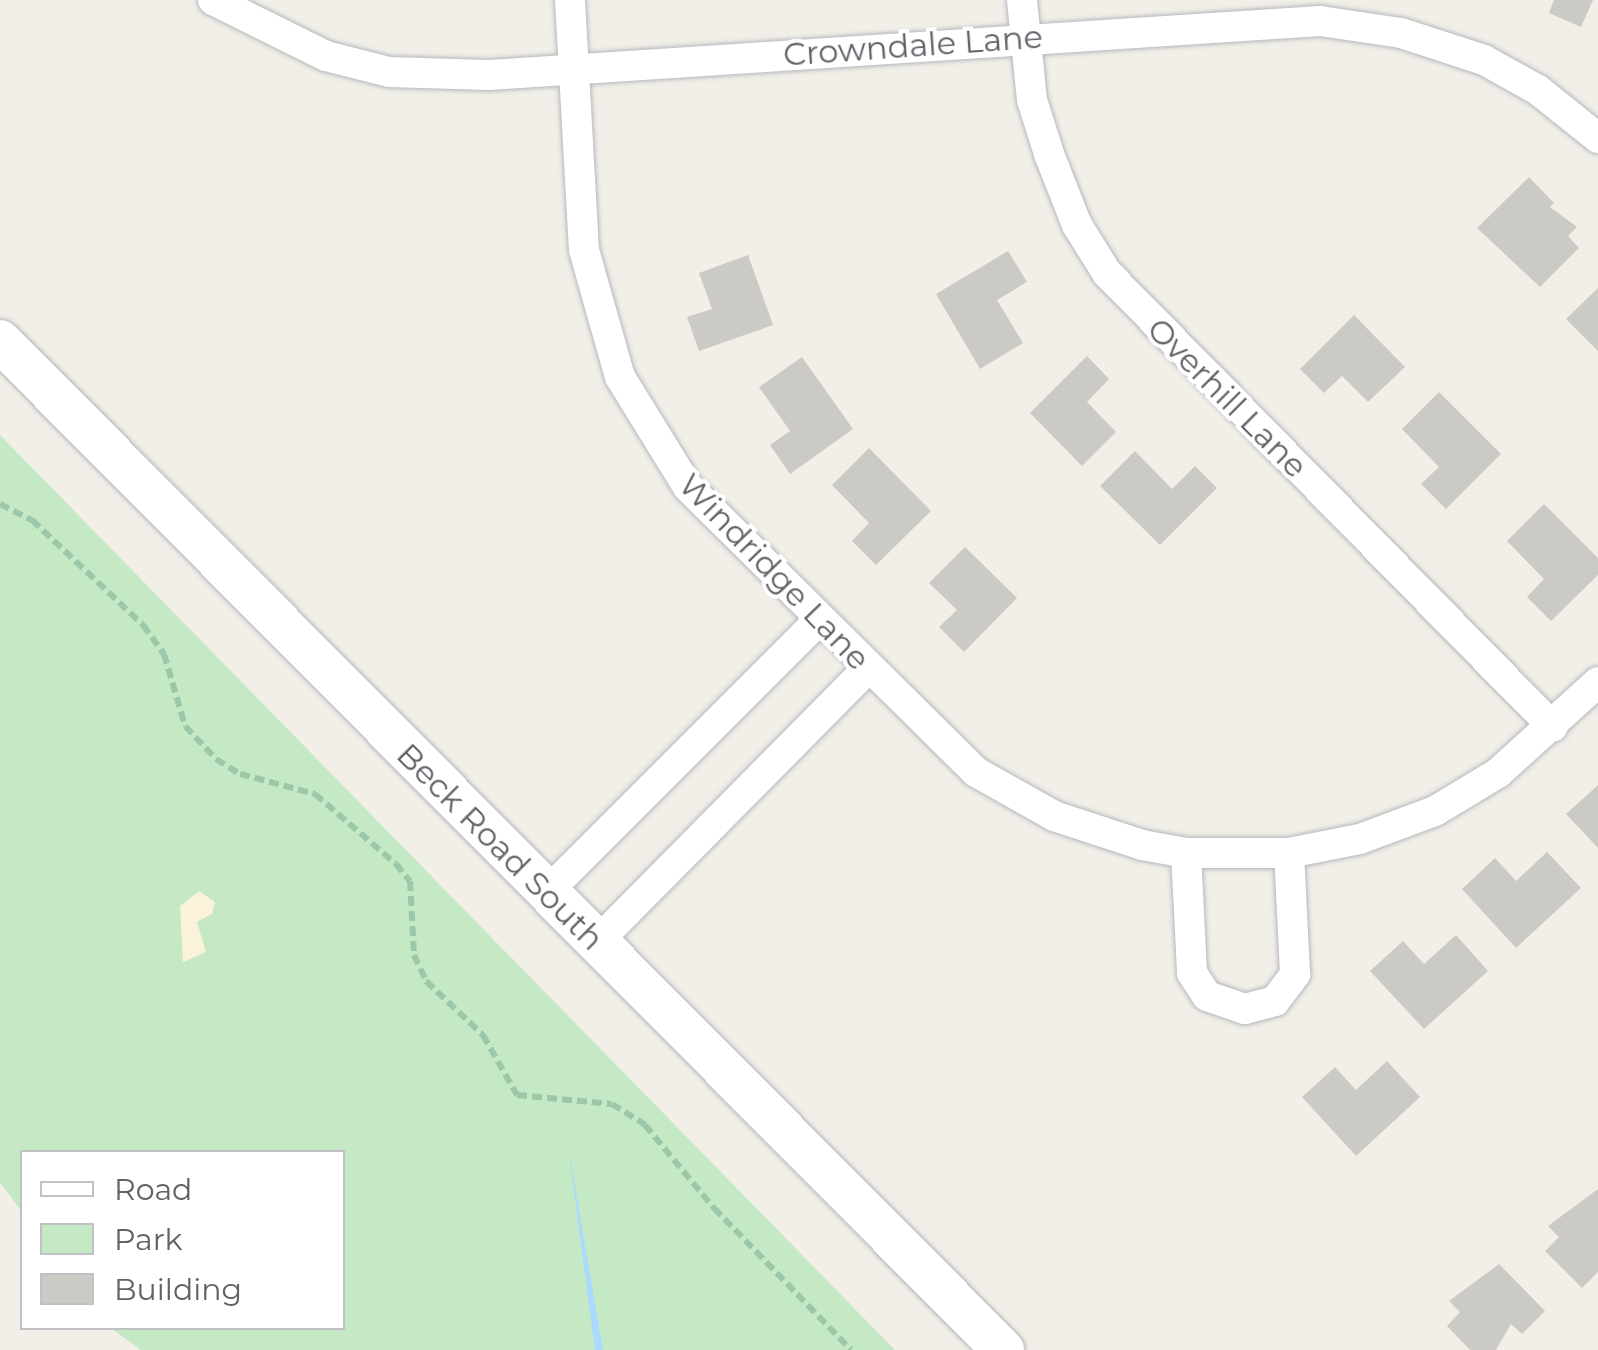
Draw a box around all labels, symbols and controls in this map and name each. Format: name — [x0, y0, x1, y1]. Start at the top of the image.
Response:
street label: Crowndale Lane — [782, 18, 1044, 74]
street label: Overhill Lane — [1139, 310, 1315, 486]
street label: Windridge Lane — [671, 466, 877, 678]
street label: Beck Road South — [389, 736, 611, 958]
legend — [20, 1150, 345, 1330]
text: Road — [114, 1171, 192, 1208]
text: Park — [114, 1221, 183, 1258]
text: Building — [114, 1271, 242, 1308]

